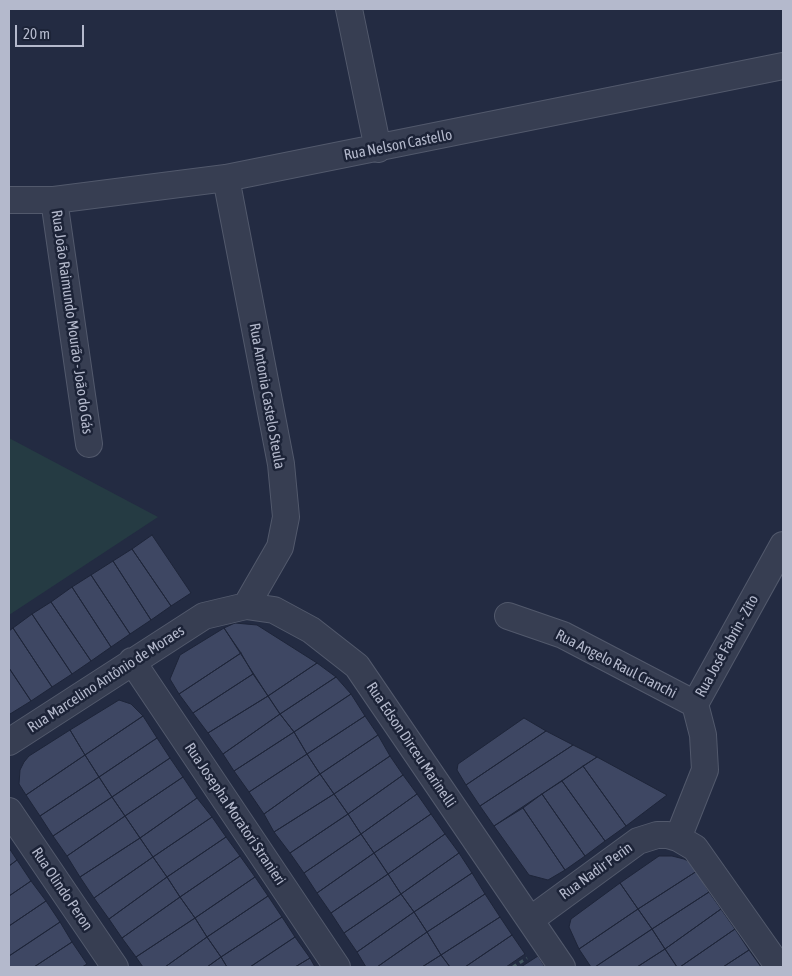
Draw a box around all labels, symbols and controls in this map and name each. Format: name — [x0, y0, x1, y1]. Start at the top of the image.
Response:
scale bar — [18, 15, 86, 47]
text: 20 m — [23, 25, 50, 42]
street label: Rua Nelson Castello — [342, 126, 454, 164]
street label: Rua João Raimundo Mourão - João do Gás — [47, 209, 97, 435]
street label: Rua Antonia Castelo Steula — [245, 322, 289, 470]
street label: Rua José Fabrin - Zito — [691, 592, 763, 700]
street label: Rua Marcelino Antônio de Moraes — [24, 622, 188, 736]
street label: Rua Angelo Raul Cranchi — [552, 626, 680, 702]
street label: Rua Edson Dirceu Marinelli — [362, 679, 460, 811]
street label: Rua Josepha Moratori Stranieri — [181, 739, 289, 889]
street label: Rua Nadir Perin — [556, 839, 636, 903]
street label: Rua Olindo Peron — [28, 844, 96, 934]

